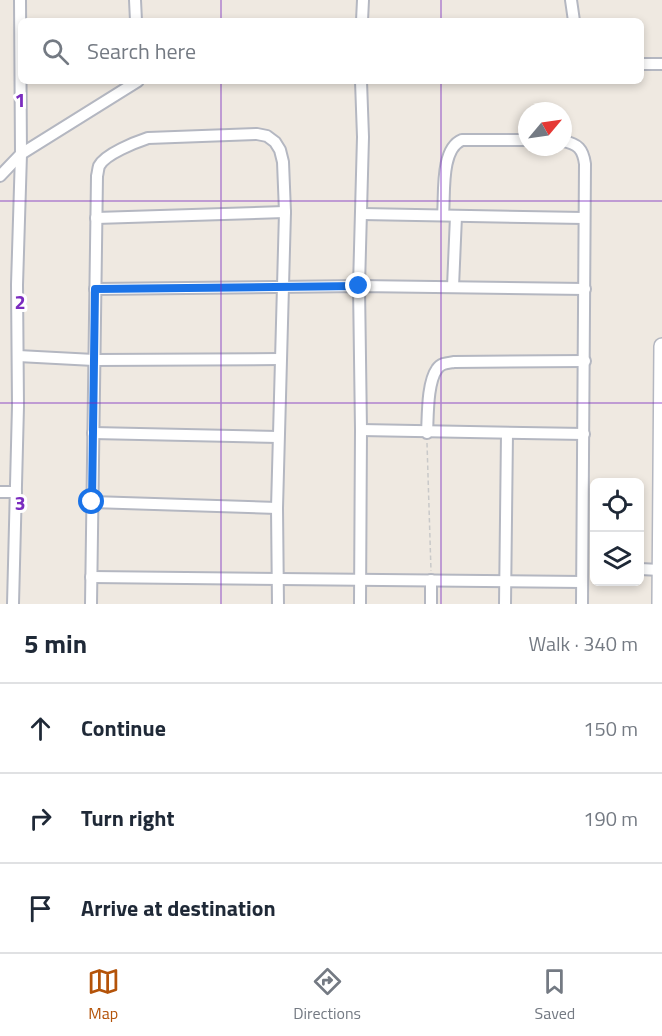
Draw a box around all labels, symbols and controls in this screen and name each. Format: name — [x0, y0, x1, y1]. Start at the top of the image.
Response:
search box — [18, 18, 644, 84]
text: Search here — [87, 34, 196, 68]
icon: search — [39, 35, 72, 68]
text: 1 — [14, 84, 26, 115]
north arrow — [518, 102, 572, 156]
route end — [345, 272, 371, 298]
text: 2 — [14, 286, 26, 317]
map controls — [590, 478, 644, 586]
button: locate — [590, 478, 644, 532]
text: 3 — [14, 487, 26, 518]
route start — [78, 488, 104, 514]
button: layers — [590, 532, 644, 586]
text: 5 min — [24, 624, 87, 663]
text: Walk · 340 m — [529, 628, 638, 659]
text: Continue — [81, 711, 166, 745]
icon: ahead — [24, 712, 57, 745]
text: 150 m — [583, 713, 638, 744]
text: Turn right — [81, 801, 175, 835]
icon: right — [24, 802, 57, 835]
text: 190 m — [583, 803, 638, 834]
text: Arrive at destination — [81, 891, 276, 925]
icon: arrive — [24, 892, 57, 925]
tab: Map — [87, 965, 120, 1025]
tab: Directions — [293, 965, 361, 1025]
tab: Saved — [535, 965, 575, 1025]

